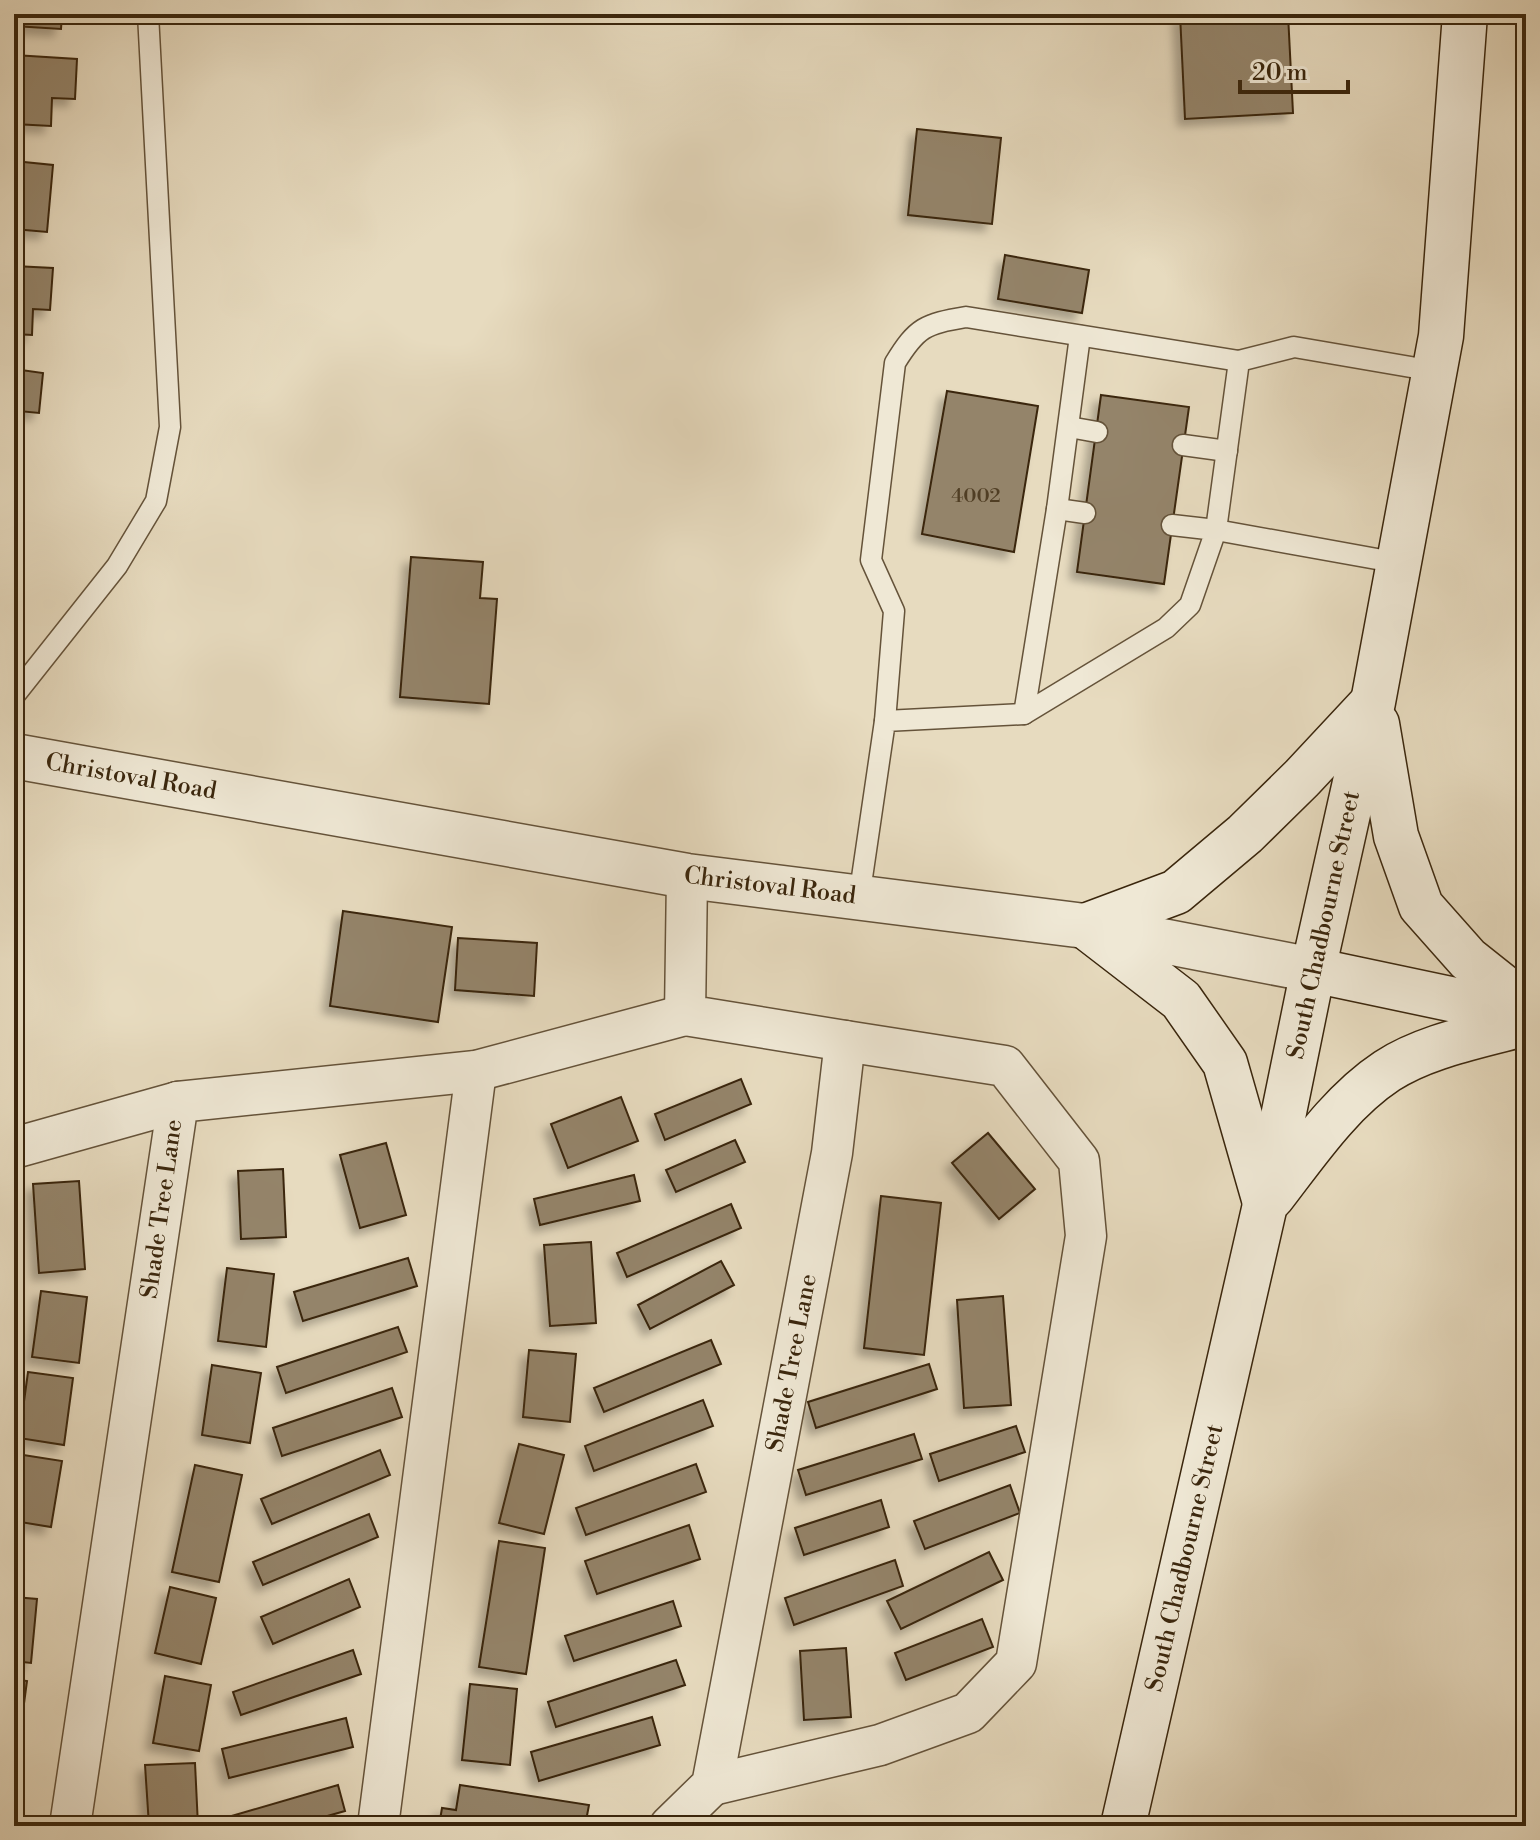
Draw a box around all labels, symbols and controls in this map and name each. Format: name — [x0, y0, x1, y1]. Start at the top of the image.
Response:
scale bar — [1240, 44, 1348, 94]
text: 20 m — [1252, 58, 1308, 88]
house number: 4002 — [951, 484, 1001, 509]
street label: Christoval Road — [43, 747, 219, 807]
street label: South Chadbourne Street — [1281, 788, 1367, 1062]
street label: Christoval Road — [682, 861, 858, 911]
street label: Shade Tree Lane — [135, 1117, 189, 1301]
street label: Shade Tree Lane — [760, 1271, 824, 1455]
street label: South Chadbourne Street — [1140, 1421, 1231, 1695]

